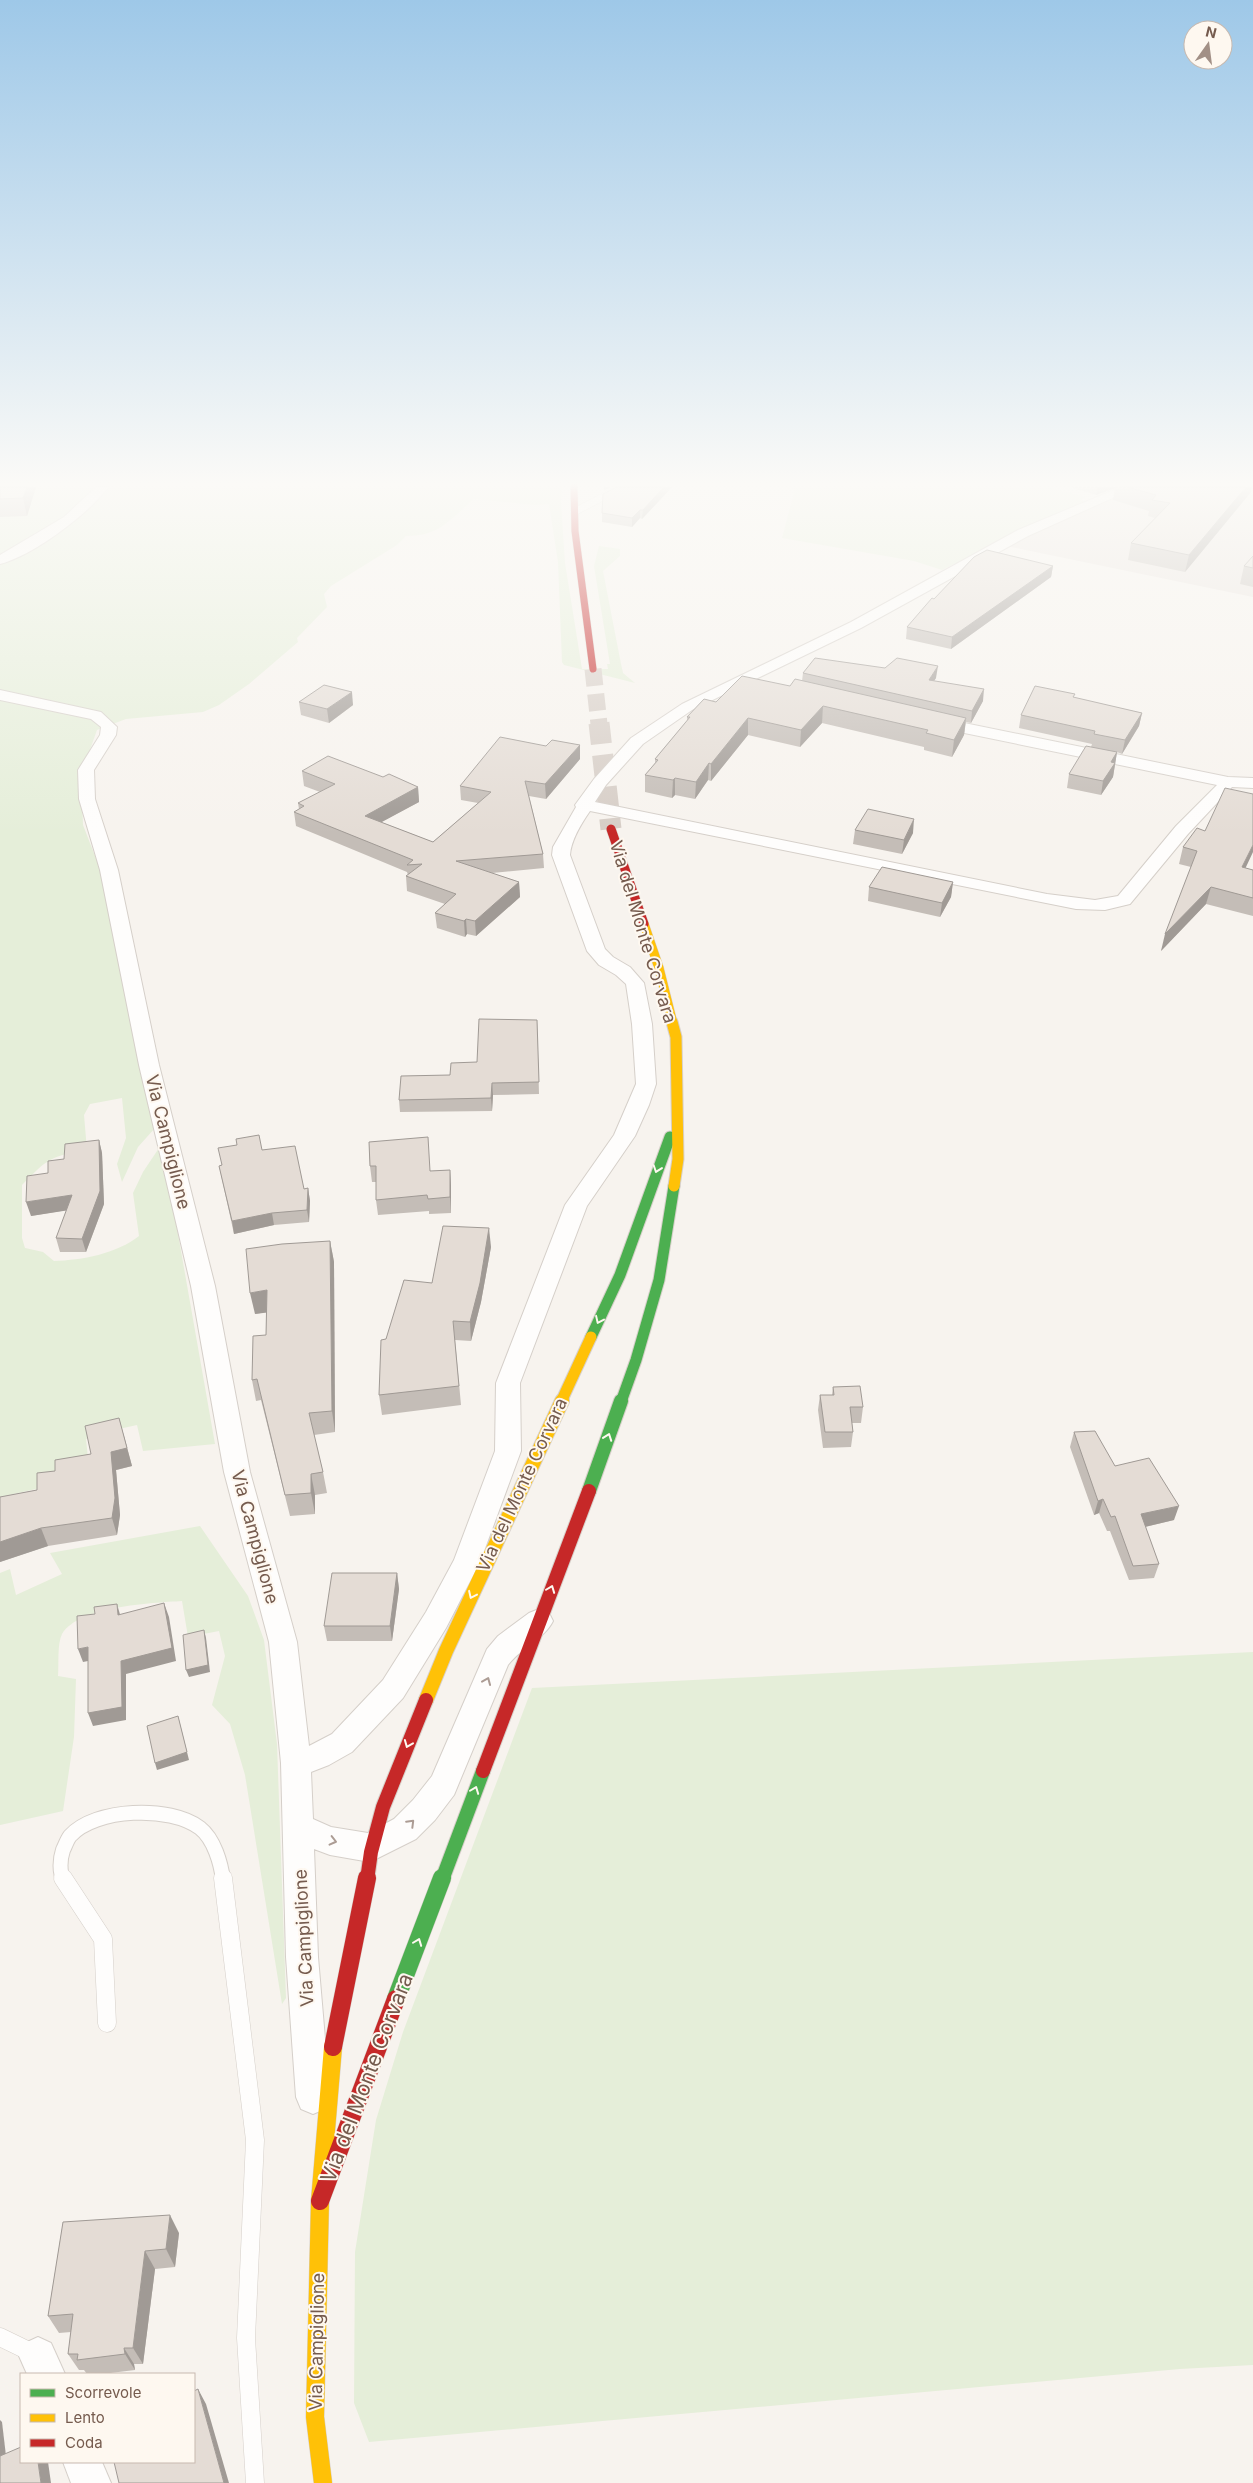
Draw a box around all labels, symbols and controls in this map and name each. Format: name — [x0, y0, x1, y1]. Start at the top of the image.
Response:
north arrow — [1183, 20, 1233, 70]
text: N — [1204, 22, 1218, 41]
street label: Via del Monte Corvara — [606, 838, 681, 1026]
street label: Via Campiglione — [142, 1072, 195, 1211]
one-way arrow — [653, 1164, 663, 1173]
one-way arrow — [594, 1315, 605, 1324]
street label: Via del Monte Corvara — [472, 1394, 571, 1575]
one-way arrow — [602, 1433, 612, 1442]
street label: Via Campiglione — [227, 1467, 283, 1606]
one-way arrow — [545, 1585, 556, 1594]
one-way arrow — [467, 1590, 478, 1599]
one-way arrow — [481, 1677, 492, 1686]
one-way arrow — [404, 1740, 414, 1748]
one-way arrow — [469, 1786, 479, 1795]
one-way arrow — [405, 1820, 414, 1829]
one-way arrow — [329, 1835, 338, 1846]
street label: Via Campiglione — [289, 1869, 318, 2008]
one-way arrow — [412, 1938, 422, 1947]
street label: Via del Monte Corvara — [315, 1970, 418, 2186]
street label: Via Campiglione — [305, 2273, 328, 2411]
legend — [20, 2373, 195, 2463]
text: Scorrevole — [65, 2383, 141, 2402]
text: Lento — [65, 2408, 105, 2427]
text: Coda — [65, 2433, 103, 2452]

